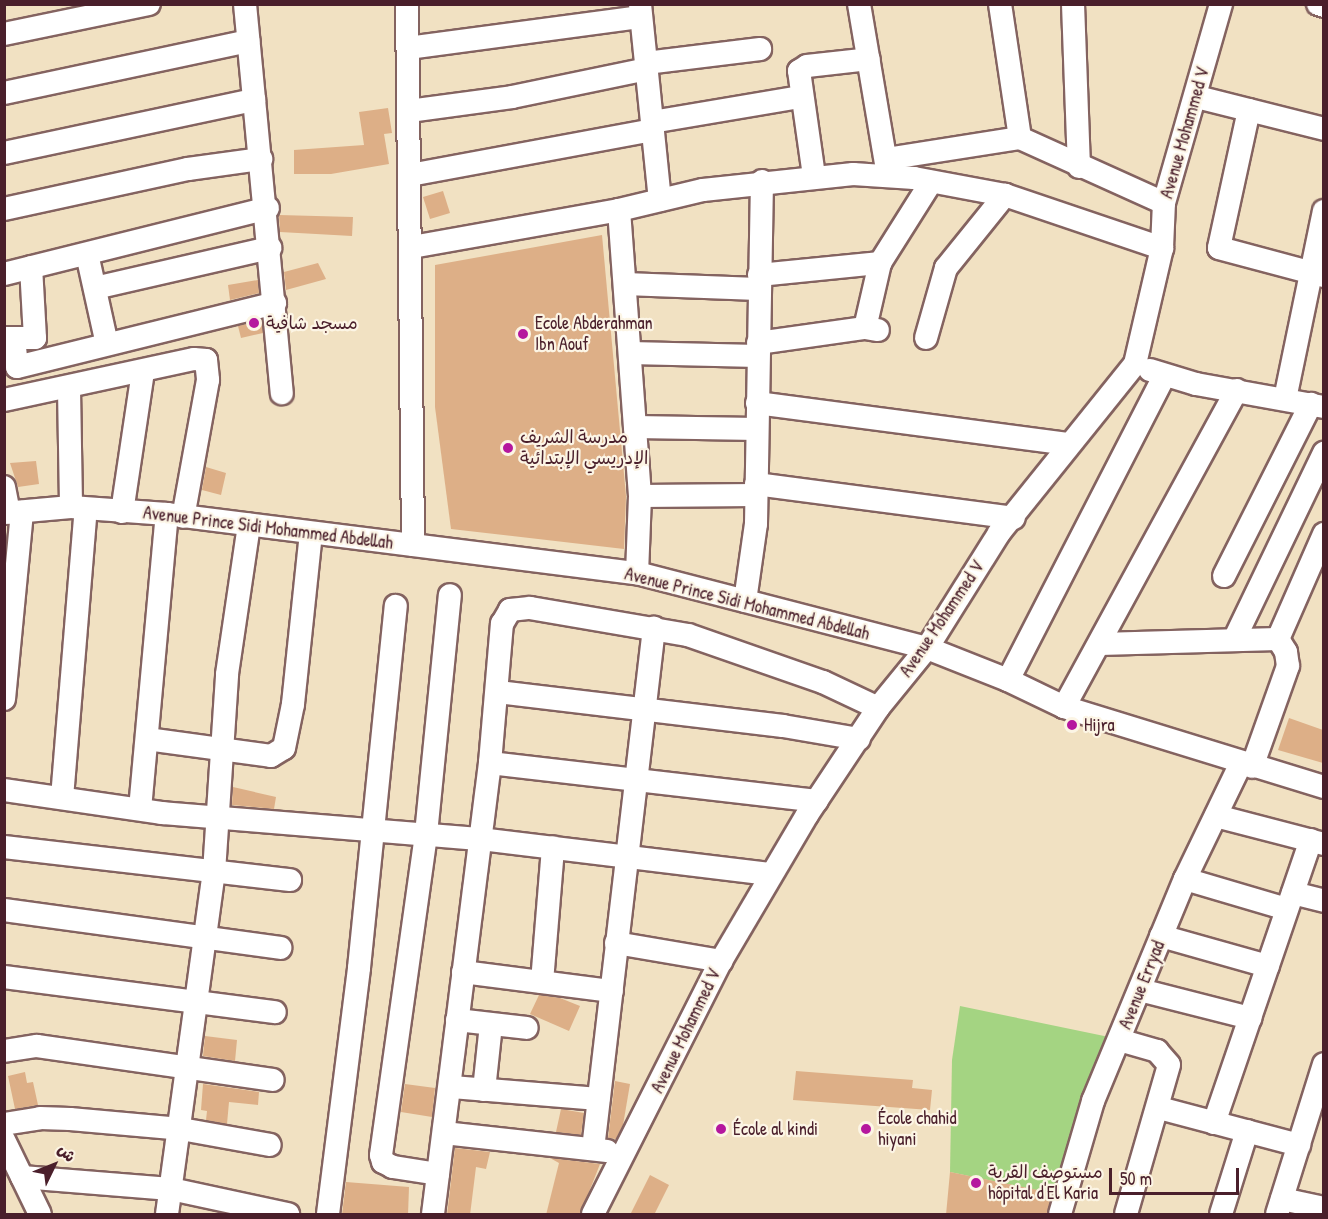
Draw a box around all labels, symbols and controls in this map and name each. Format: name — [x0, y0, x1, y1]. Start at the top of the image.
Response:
street label: Avenue Mohammed V — [1156, 65, 1214, 201]
place label: مسجد شافية — [266, 312, 358, 334]
place label: Ecole Abderahman Ibn Aouf — [535, 313, 653, 356]
marker: مسجد شافية — [247, 316, 261, 330]
marker: Ecole Abderahman Ibn Aouf — [516, 327, 530, 341]
place label: مدرسة الشريف الإدريسي الإبتدائية — [520, 427, 648, 470]
marker: مدرسة الشريف الإدريسي الإبتدائية — [501, 441, 515, 455]
street label: Avenue Prince Sidi Mohammed Abdellah — [142, 502, 394, 554]
street label: Avenue Mohammed V — [895, 557, 989, 681]
street label: Avenue Prince Sidi Mohammed Abdellah — [622, 563, 872, 645]
place label: Hijra — [1084, 714, 1115, 736]
marker: Hijra — [1065, 718, 1079, 732]
street label: Avenue Erryad — [1115, 938, 1169, 1032]
street label: Avenue Mohammed V — [647, 965, 725, 1097]
place label: École chahid hiyani — [878, 1108, 956, 1150]
place label: École al kindi — [733, 1118, 818, 1140]
marker: École al kindi — [714, 1122, 728, 1136]
marker: École chahid hiyani — [859, 1122, 873, 1136]
north arrow — [24, 1135, 84, 1195]
text: ش — [53, 1139, 81, 1167]
scale bar — [1112, 1156, 1242, 1194]
place label: مستوصف القرية hôpital d'El Karia — [988, 1162, 1103, 1204]
text: 50 m — [1120, 1166, 1152, 1191]
marker: مستوصف القرية hôpital d'El Karia — [969, 1176, 983, 1190]

